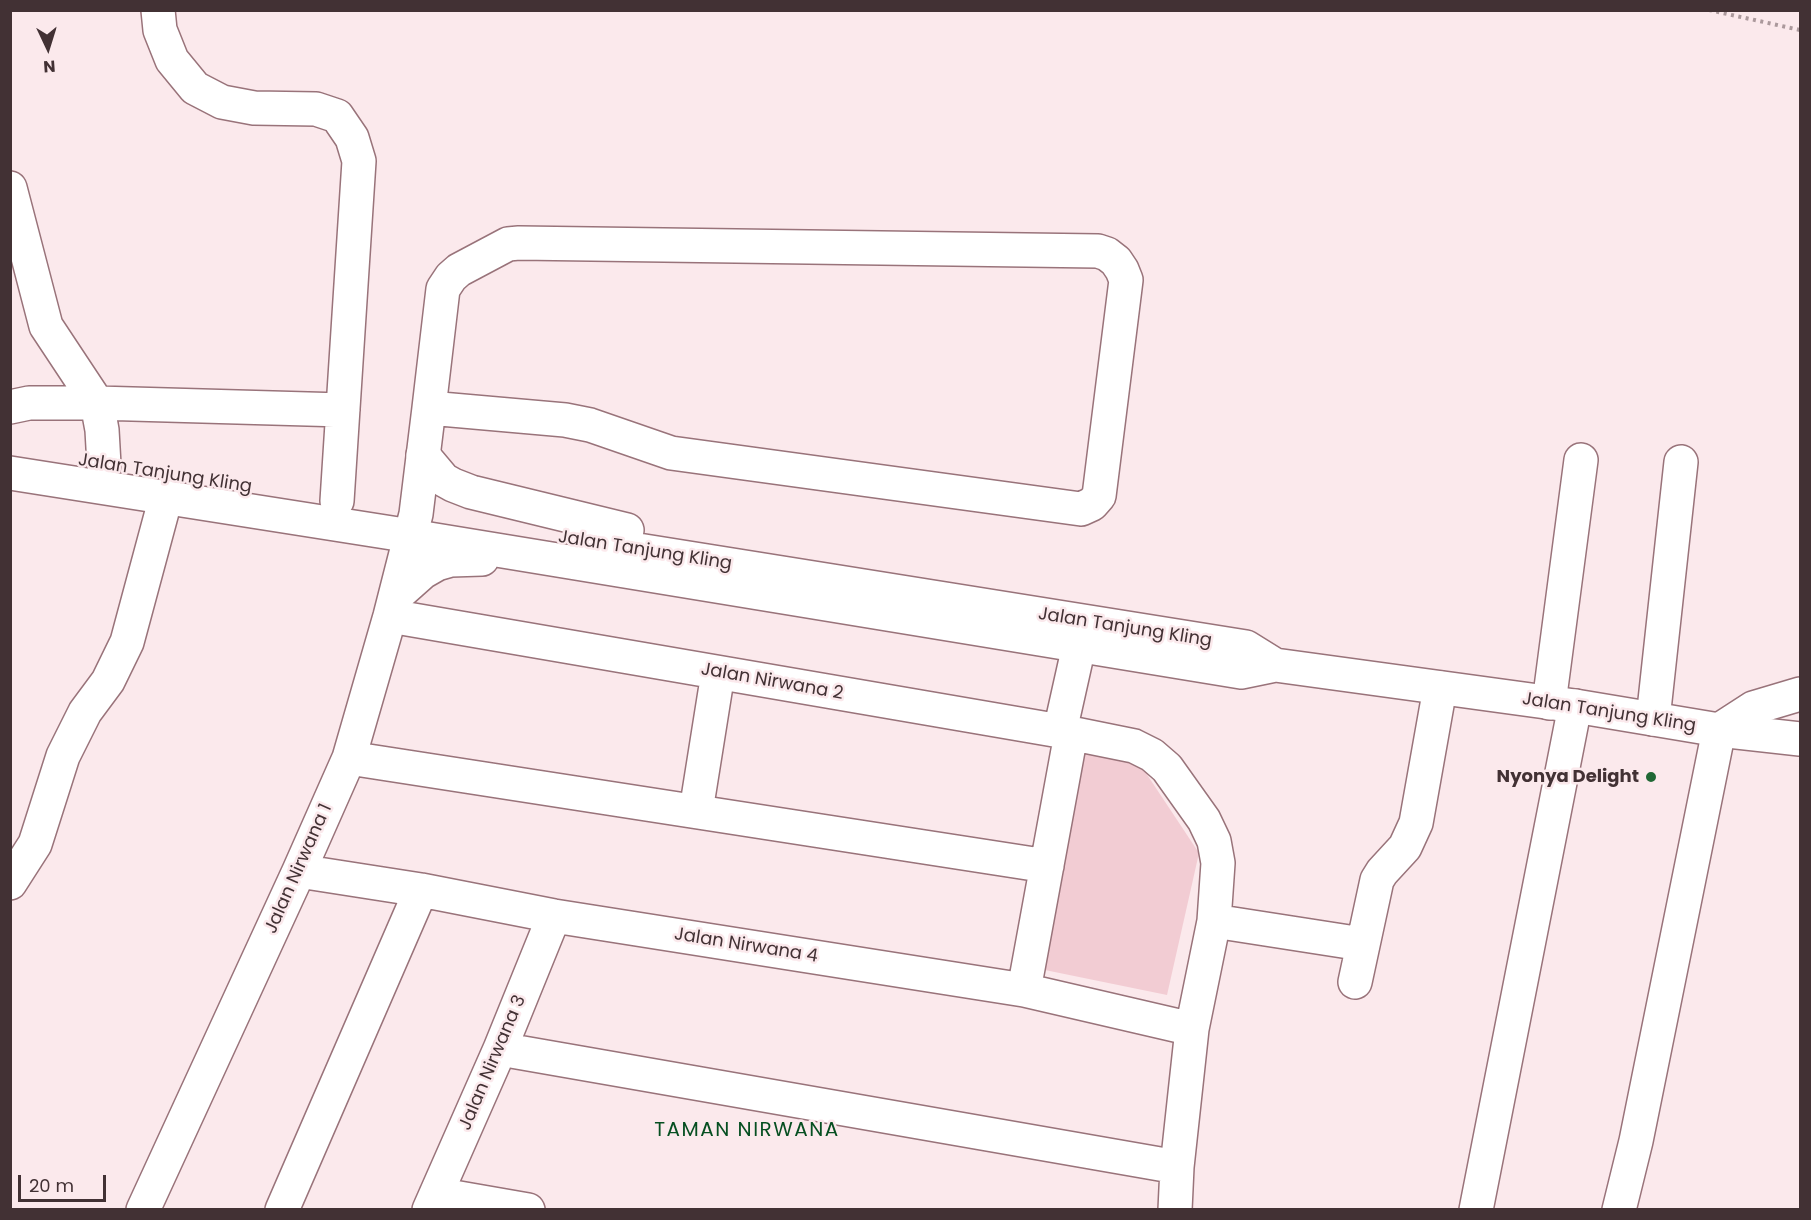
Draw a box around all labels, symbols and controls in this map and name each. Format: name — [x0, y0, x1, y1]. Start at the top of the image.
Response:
north arrow — [18, 18, 78, 78]
text: N — [42, 55, 56, 78]
street label: Jalan Tanjung Kling — [76, 450, 254, 498]
street label: Jalan Tanjung Kling — [556, 527, 734, 575]
street label: Jalan Tanjung Kling — [1036, 604, 1214, 652]
street label: Jalan Nirwana 2 — [699, 659, 845, 705]
street label: Jalan Tanjung Kling — [1520, 689, 1698, 737]
place label: Nyonya Delight — [1497, 766, 1639, 788]
marker: Nyonya Delight — [1644, 770, 1658, 784]
street label: Jalan Nirwana 1 — [261, 801, 337, 937]
street label: Jalan Nirwana 4 — [673, 924, 819, 968]
street label: Jalan Nirwana 3 — [455, 992, 531, 1134]
district label: TAMAN NIRWANA — [654, 1119, 840, 1143]
scale bar — [21, 1163, 110, 1201]
text: 20 m — [29, 1173, 74, 1198]

